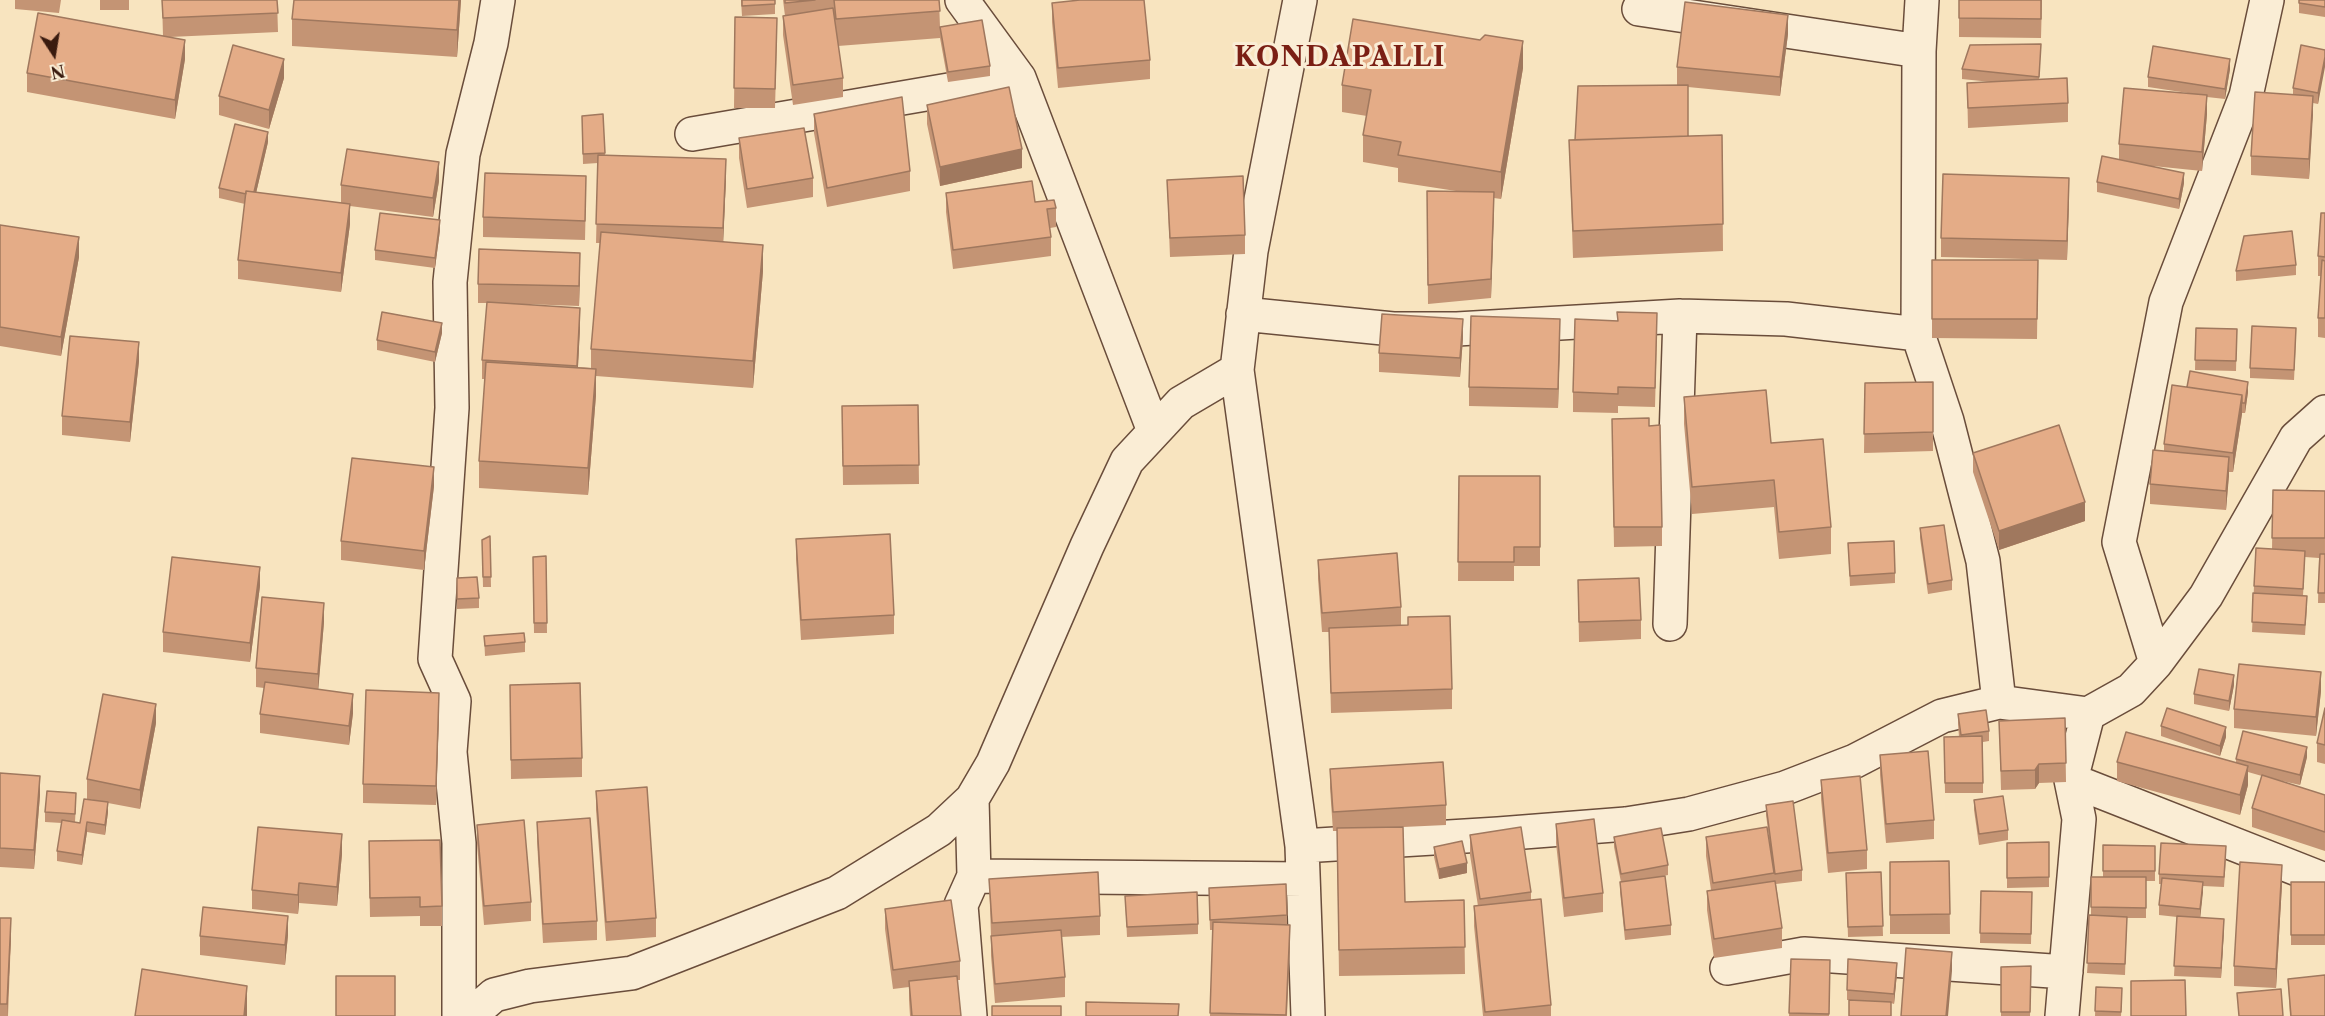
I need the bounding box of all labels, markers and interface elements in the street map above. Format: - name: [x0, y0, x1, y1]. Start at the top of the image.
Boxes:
- north arrow: [24, 24, 84, 84]
- district label: KONDAPALLI: [1234, 42, 1446, 74]
- text: N: [49, 60, 67, 83]

